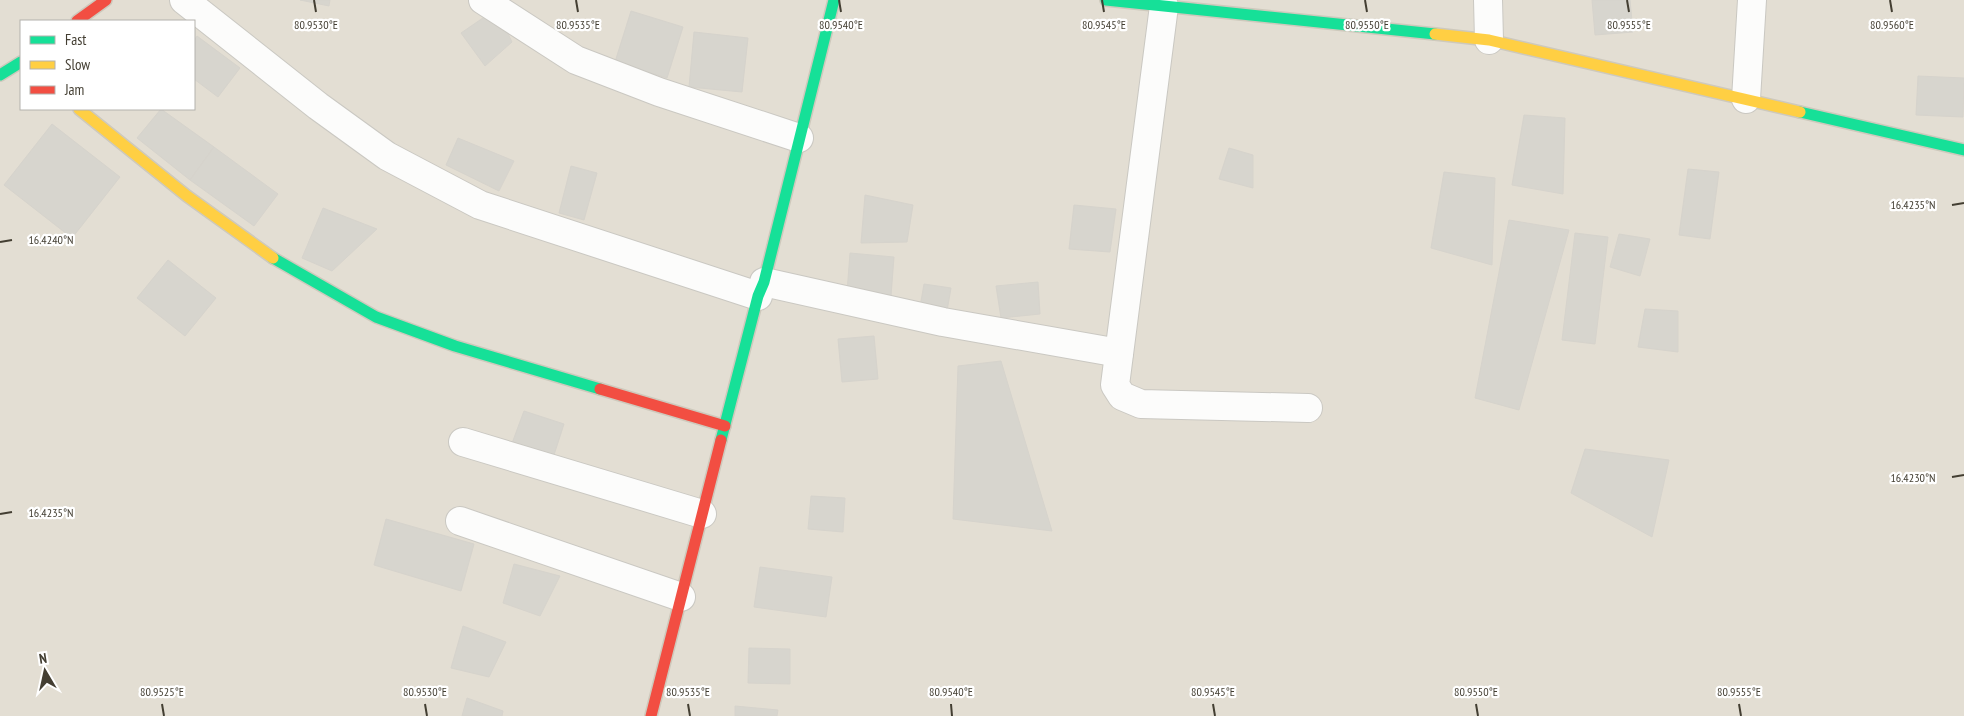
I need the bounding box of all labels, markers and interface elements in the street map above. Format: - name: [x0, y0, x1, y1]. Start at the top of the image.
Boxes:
- text: 80.9530°E: [294, 17, 338, 32]
- text: 80.9535°E: [556, 17, 600, 32]
- text: 80.9540°E: [819, 17, 863, 32]
- text: 80.9545°E: [1082, 17, 1126, 32]
- text: 80.9550°E: [1345, 17, 1389, 32]
- text: 80.9555°E: [1607, 17, 1651, 32]
- text: 80.9560°E: [1870, 17, 1914, 32]
- legend: [20, 20, 195, 110]
- text: Fast: [65, 30, 86, 49]
- text: Slow: [65, 55, 90, 74]
- text: Jam: [64, 80, 84, 99]
- text: 16.4235°N: [1890, 197, 1936, 212]
- text: 16.4240°N: [28, 232, 74, 247]
- text: 16.4230°N: [1890, 470, 1936, 485]
- text: 16.4235°N: [28, 505, 74, 520]
- north arrow: [20, 646, 70, 696]
- text: N: [38, 649, 48, 668]
- text: 80.9525°E: [140, 684, 184, 699]
- text: 80.9530°E: [403, 684, 447, 699]
- text: 80.9535°E: [666, 684, 710, 699]
- text: 80.9540°E: [929, 684, 973, 699]
- text: 80.9545°E: [1191, 684, 1235, 699]
- text: 80.9550°E: [1454, 684, 1498, 699]
- text: 80.9555°E: [1717, 684, 1761, 699]

